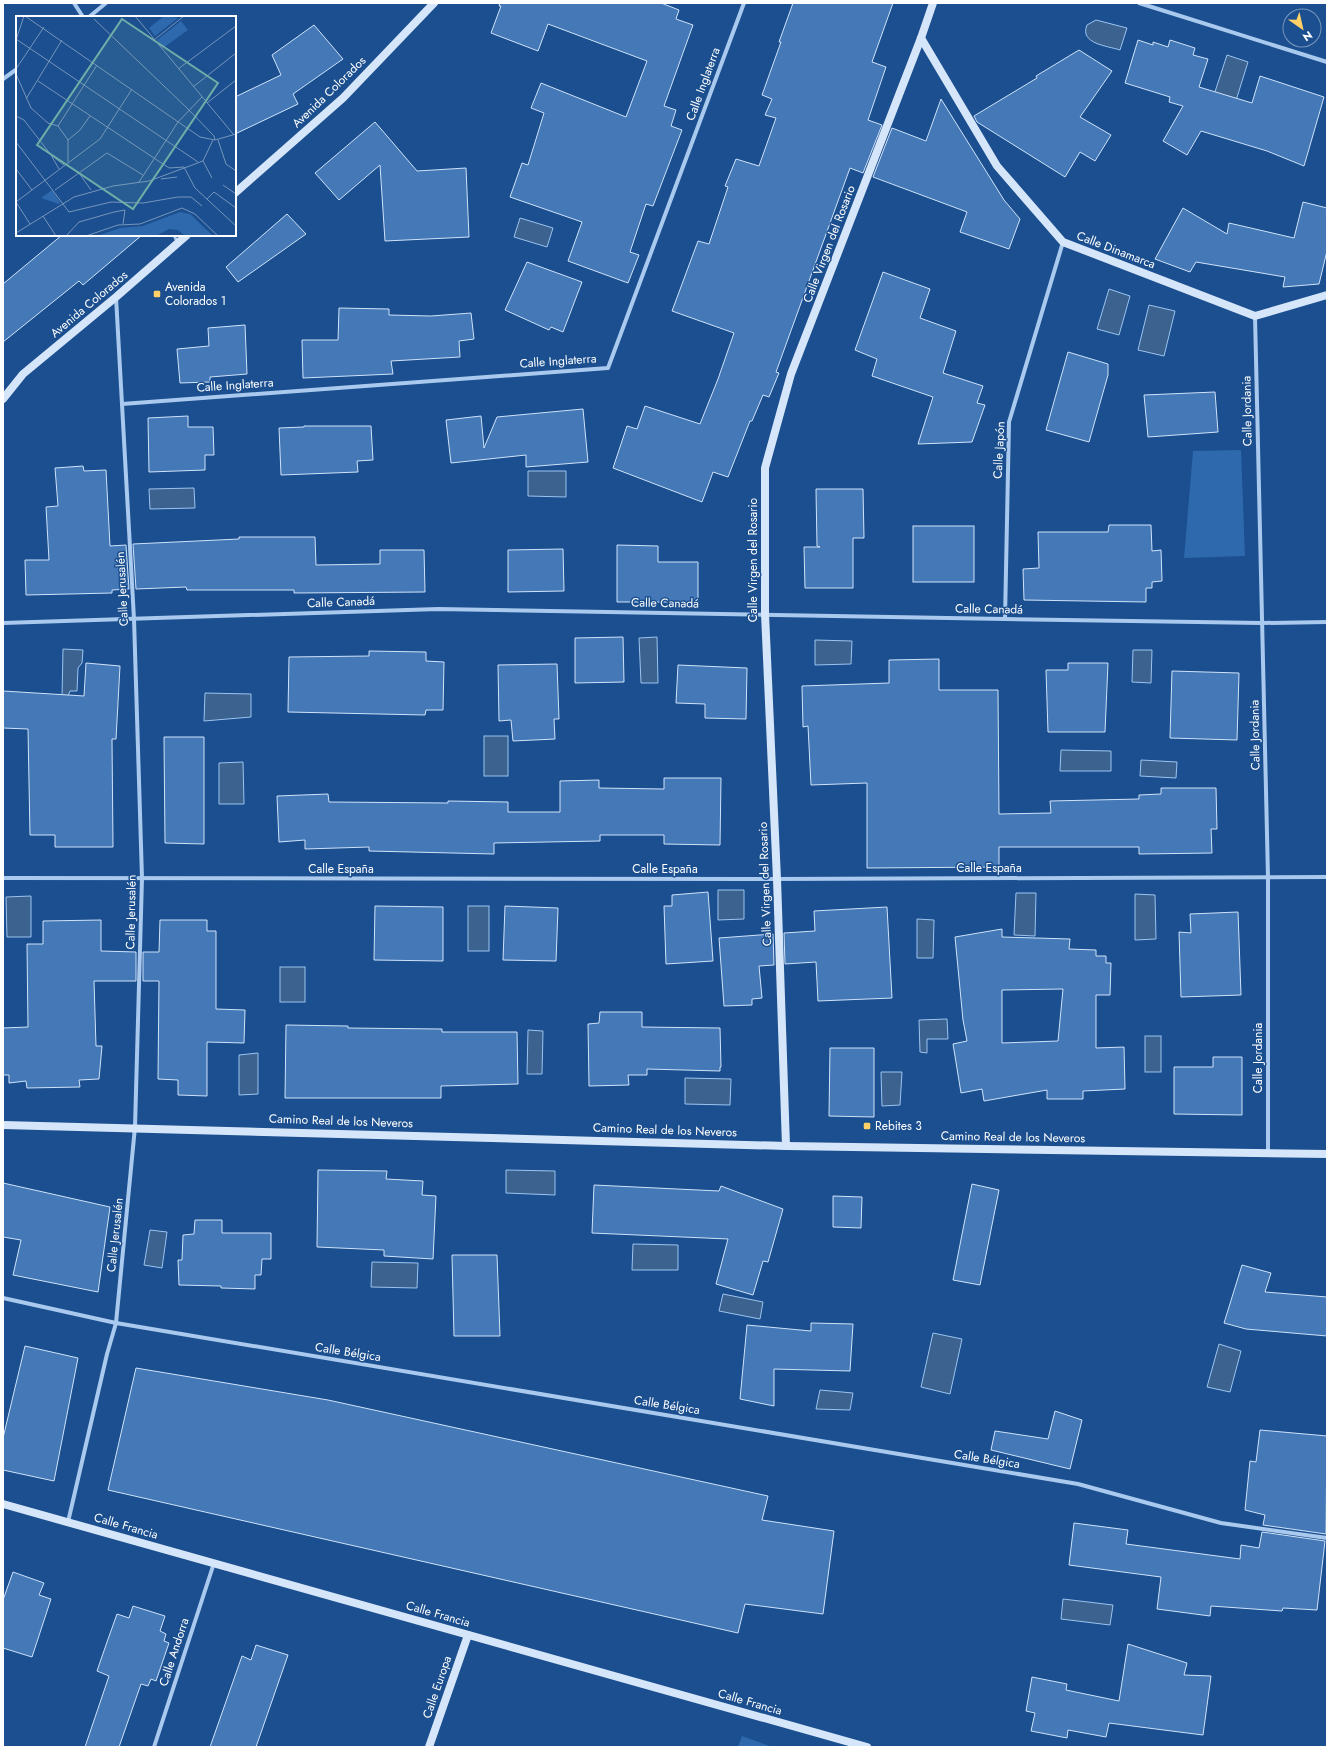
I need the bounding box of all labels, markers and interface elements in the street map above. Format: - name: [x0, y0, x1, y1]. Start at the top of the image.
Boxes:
- north arrow: [1282, 8, 1322, 48]
- inset map: [16, 16, 236, 236]
- text: N: [1299, 27, 1316, 45]
- street label: Calle Inglaterra: [681, 45, 725, 123]
- street label: Avenida Colorados: [288, 52, 370, 132]
- street label: Calle Virgen del Rosario: [798, 182, 860, 305]
- street label: Calle Dinamarca: [1074, 227, 1158, 273]
- street label: Avenida Colorados: [46, 266, 132, 342]
- place label: Avenida Colorados 1: [165, 278, 226, 310]
- marker: Avenida Colorados 1: [152, 289, 162, 299]
- street label: Calle Inglaterra: [519, 349, 597, 373]
- street label: Calle Inglaterra: [196, 373, 274, 397]
- street label: Calle Jordania: [1237, 375, 1257, 446]
- street label: Calle Japón: [989, 421, 1009, 479]
- street label: Calle Virgen del Rosario: [744, 497, 762, 622]
- street label: Calle Jerusalén: [111, 551, 133, 627]
- street label: Calle Canadá: [307, 592, 375, 612]
- street label: Calle Canadá: [631, 593, 699, 613]
- street label: Calle Canadá: [955, 599, 1023, 619]
- street label: Calle Jordania: [1245, 699, 1265, 770]
- street label: Calle Virgen del Rosario: [754, 821, 776, 946]
- street label: Calle España: [956, 859, 1022, 877]
- street label: Calle España: [308, 860, 374, 878]
- street label: Calle España: [632, 860, 698, 878]
- street label: Calle Jerusalén: [121, 875, 141, 949]
- street label: Calle Jordania: [1249, 1022, 1267, 1093]
- street label: Camino Real de los Neveros: [269, 1109, 414, 1133]
- place label: Rebites 3: [875, 1117, 922, 1135]
- street label: Camino Real de los Neveros: [593, 1118, 738, 1142]
- marker: Rebites 3: [862, 1121, 872, 1131]
- street label: Camino Real de los Neveros: [941, 1127, 1085, 1147]
- street label: Calle Jerusalén: [102, 1197, 128, 1273]
- street label: Calle Bélgica: [314, 1338, 382, 1366]
- street label: Calle Bélgica: [633, 1391, 701, 1419]
- street label: Calle Bélgica: [953, 1445, 1021, 1473]
- street label: Calle Francia: [92, 1508, 160, 1544]
- street label: Calle Francia: [404, 1596, 472, 1632]
- street label: Calle Andorra: [154, 1615, 194, 1689]
- street label: Calle Europa: [418, 1653, 456, 1721]
- street label: Calle Francia: [716, 1684, 784, 1720]

